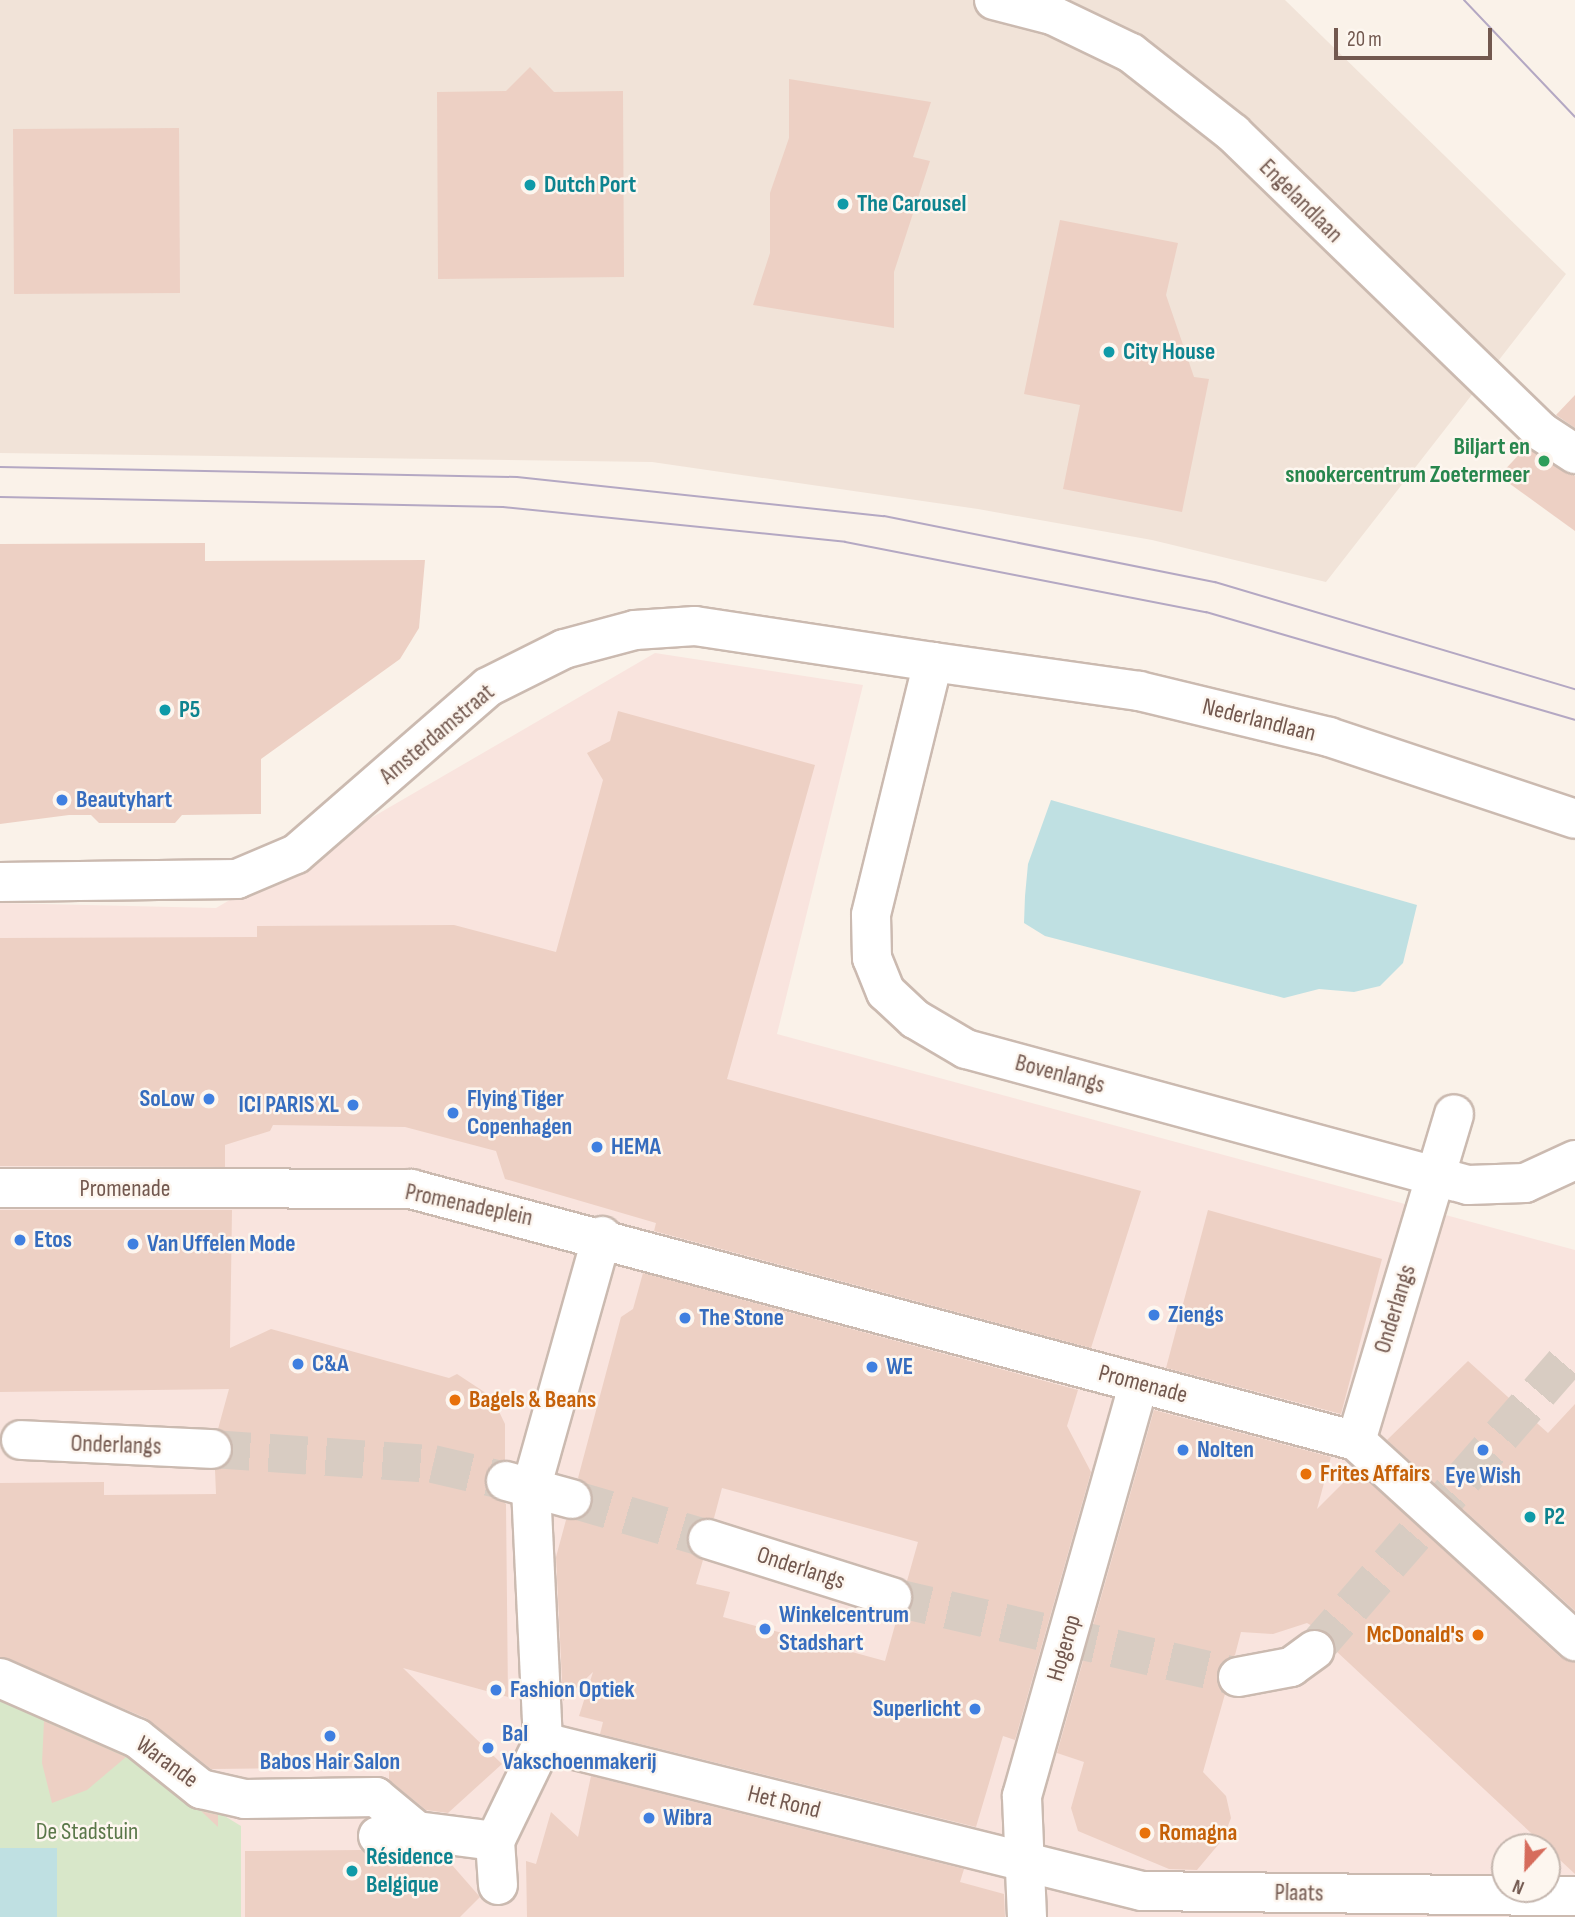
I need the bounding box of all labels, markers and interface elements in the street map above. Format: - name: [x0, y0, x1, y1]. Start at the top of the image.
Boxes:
- scale bar: [1337, 14, 1494, 58]
- text: 20 m: [1347, 27, 1382, 52]
- street label: Engelandlaan: [1253, 153, 1349, 249]
- place label: Dutch Port: [544, 171, 636, 199]
- marker: Dutch Port: [522, 177, 538, 193]
- place label: The Carousel: [857, 190, 966, 218]
- marker: The Carousel: [835, 196, 851, 212]
- place label: City House: [1123, 338, 1215, 366]
- marker: City House: [1101, 344, 1117, 360]
- place label: Biljart en snookercentrum Zoetermeer: [1285, 433, 1530, 489]
- marker: Biljart en snookercentrum Zoetermeer: [1536, 453, 1552, 469]
- street label: Amsterdamstraat: [374, 678, 500, 790]
- street label: Nederlandlaan: [1199, 692, 1319, 748]
- place label: P5: [179, 696, 200, 724]
- marker: P5: [157, 702, 173, 718]
- place label: Beautyhart: [76, 786, 172, 814]
- marker: Beautyhart: [54, 792, 70, 808]
- street label: Bovenlangs: [1012, 1048, 1108, 1100]
- place label: SoLow: [140, 1085, 195, 1113]
- place label: Flying Tiger Copenhagen: [467, 1085, 572, 1141]
- marker: SoLow: [201, 1091, 217, 1107]
- place label: ICI PARIS XL: [239, 1091, 339, 1119]
- marker: ICI PARIS XL: [345, 1097, 361, 1113]
- marker: Flying Tiger Copenhagen: [445, 1105, 461, 1121]
- place label: HEMA: [611, 1133, 661, 1161]
- marker: HEMA: [589, 1139, 605, 1155]
- street label: Promenade: [80, 1175, 170, 1203]
- street label: Promenadeplein: [403, 1177, 535, 1233]
- place label: Etos: [34, 1226, 72, 1254]
- place label: Van Uffelen Mode: [147, 1230, 295, 1258]
- marker: Etos: [12, 1232, 28, 1248]
- marker: Van Uffelen Mode: [125, 1236, 141, 1252]
- street label: Onderlangs: [1368, 1261, 1422, 1357]
- place label: Ziengs: [1168, 1301, 1224, 1329]
- place label: The Stone: [699, 1304, 784, 1332]
- marker: Ziengs: [1146, 1307, 1162, 1323]
- marker: The Stone: [677, 1310, 693, 1326]
- place label: C&A: [312, 1350, 349, 1378]
- place label: WE: [886, 1353, 913, 1381]
- marker: C&A: [290, 1356, 306, 1372]
- street label: Promenade: [1095, 1358, 1191, 1410]
- marker: WE: [864, 1359, 880, 1375]
- place label: Bagels & Beans: [469, 1386, 596, 1414]
- marker: Bagels & Beans: [447, 1392, 463, 1408]
- street label: Onderlangs: [70, 1429, 162, 1461]
- place label: Nolten: [1197, 1436, 1254, 1464]
- marker: Nolten: [1175, 1442, 1191, 1458]
- marker: Eye Wish: [1475, 1442, 1491, 1458]
- place label: Frites Affairs: [1320, 1460, 1430, 1488]
- place label: Eye Wish: [1445, 1462, 1521, 1490]
- marker: Frites Affairs: [1298, 1466, 1314, 1482]
- place label: P2: [1544, 1503, 1565, 1531]
- marker: P2: [1522, 1509, 1538, 1525]
- street label: Onderlangs: [753, 1540, 849, 1596]
- place label: Winkelcentrum Stadshart: [779, 1601, 909, 1657]
- street label: Hogerop: [1041, 1612, 1087, 1684]
- marker: Winkelcentrum Stadshart: [757, 1621, 773, 1637]
- place label: McDonald's: [1366, 1621, 1464, 1649]
- marker: McDonald's: [1470, 1627, 1486, 1643]
- place label: Fashion Optiek: [510, 1676, 635, 1704]
- marker: Fashion Optiek: [488, 1682, 504, 1698]
- place label: Superlicht: [873, 1695, 961, 1723]
- marker: Superlicht: [967, 1701, 983, 1717]
- place label: Bal Vakschoenmakerij: [502, 1720, 657, 1776]
- marker: Babos Hair Salon: [322, 1728, 338, 1744]
- street label: Warande: [130, 1730, 204, 1794]
- marker: Bal Vakschoenmakerij: [480, 1740, 496, 1756]
- place label: Babos Hair Salon: [260, 1748, 400, 1776]
- street label: Het Rond: [745, 1779, 823, 1825]
- place label: Wibra: [663, 1804, 712, 1832]
- marker: Wibra: [641, 1810, 657, 1826]
- park label: De Stadstuin: [36, 1818, 138, 1846]
- place label: Romagna: [1159, 1819, 1237, 1847]
- marker: Romagna: [1137, 1825, 1153, 1841]
- north arrow: [1491, 1833, 1561, 1903]
- place label: Résidence Belgique: [366, 1843, 454, 1899]
- marker: Résidence Belgique: [344, 1863, 360, 1879]
- text: N: [1510, 1874, 1528, 1899]
- street label: Plaats: [1274, 1878, 1324, 1908]

